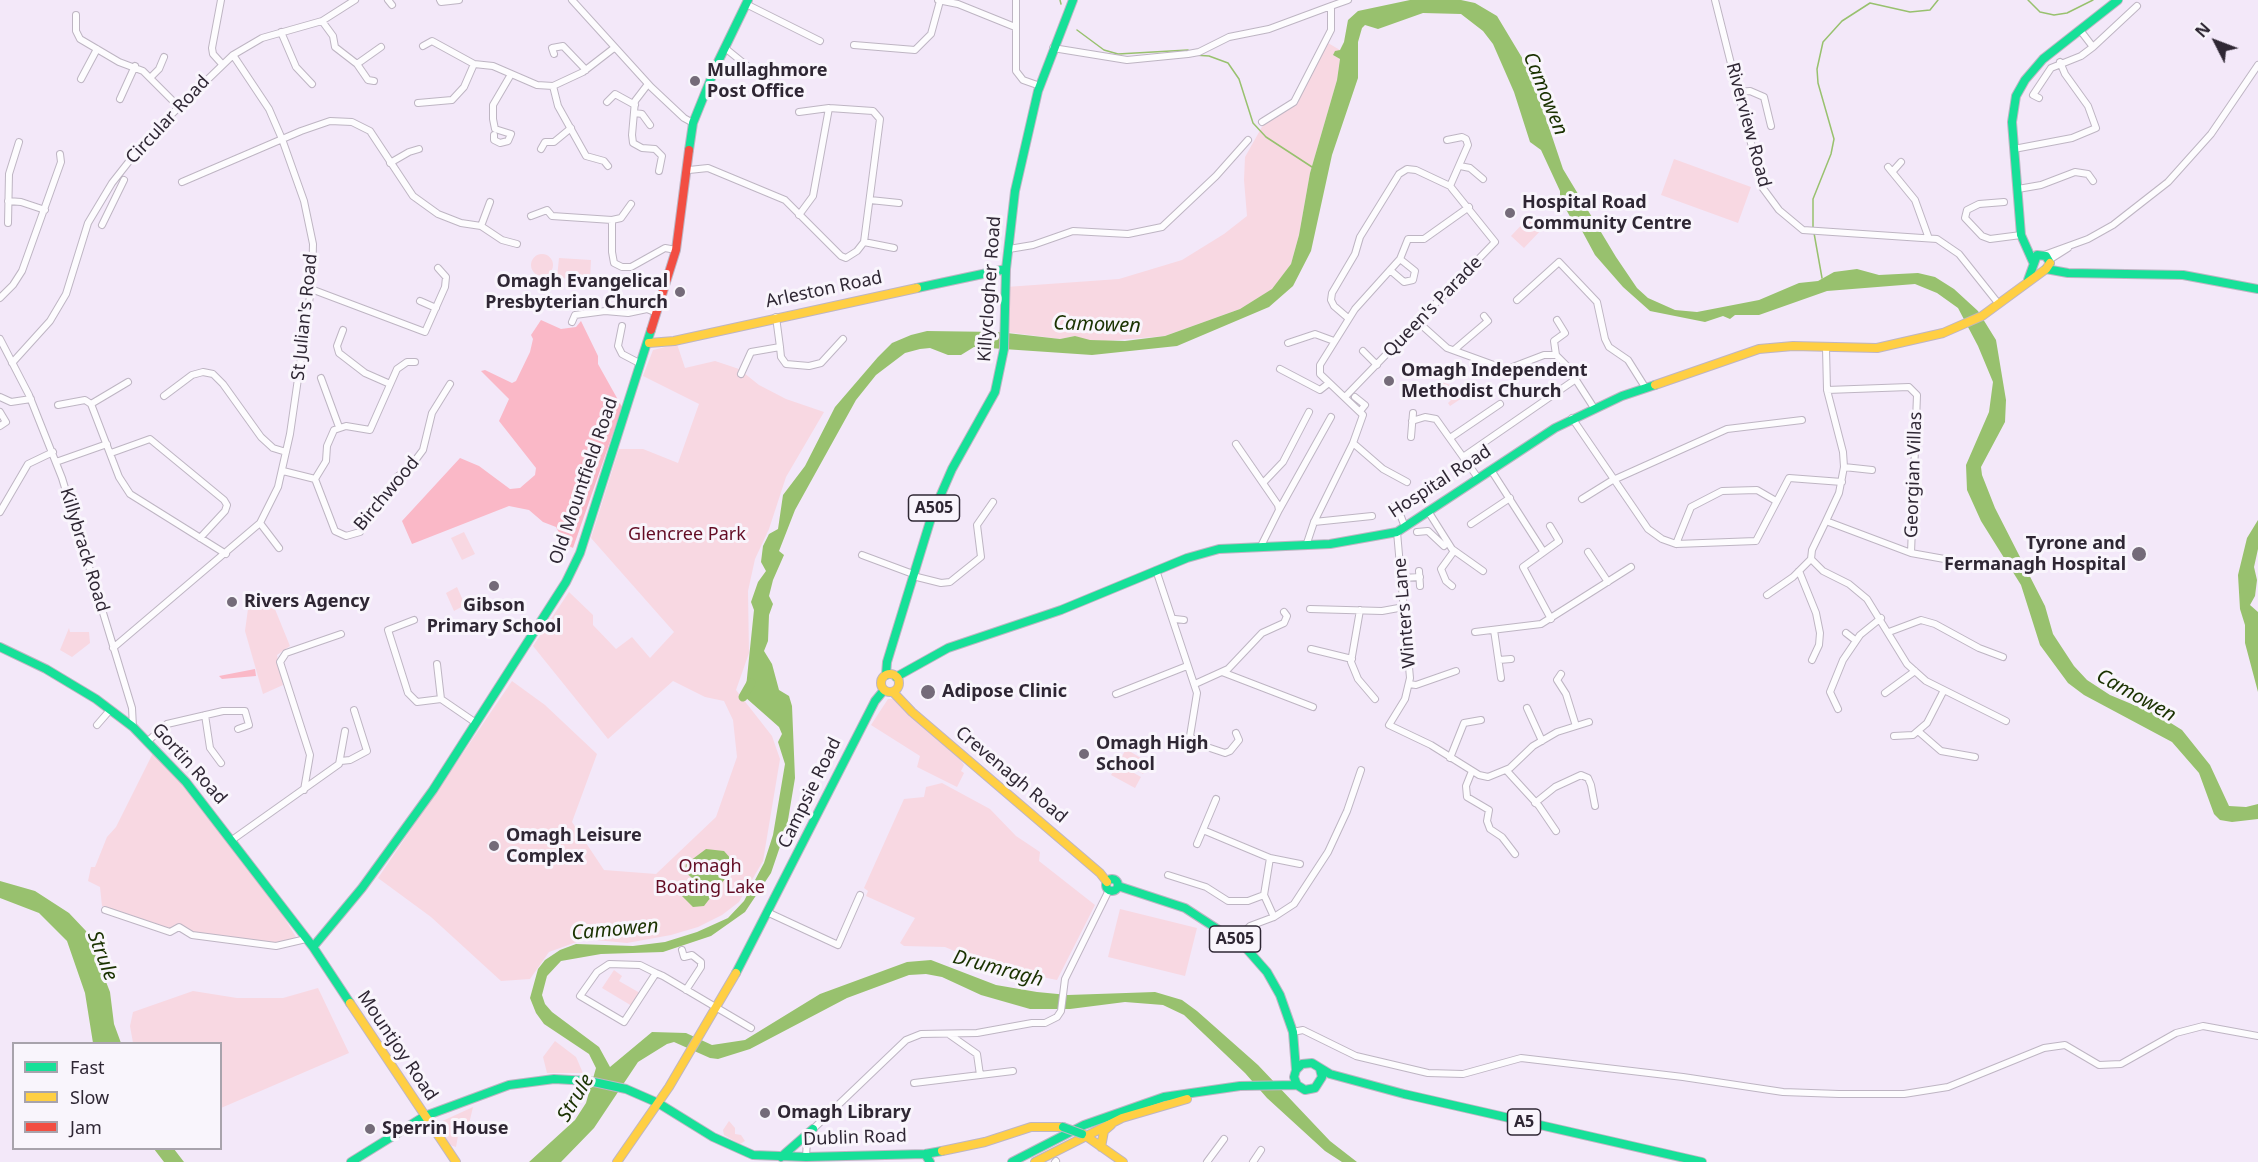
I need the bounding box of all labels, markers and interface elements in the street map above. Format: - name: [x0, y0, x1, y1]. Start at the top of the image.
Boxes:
- north arrow: [2186, 12, 2246, 72]
- text: N: [2190, 18, 2215, 42]
- water label: Camowen: [1517, 49, 1573, 139]
- place label: Mullaghmore Post Office: [707, 60, 827, 103]
- street label: Riverview Road: [1721, 60, 1775, 190]
- street label: Circular Road: [122, 71, 214, 169]
- marker: Mullaghmore Post Office: [688, 74, 702, 88]
- place label: Hospital Road Community Centre: [1522, 192, 1692, 234]
- marker: Hospital Road Community Centre: [1503, 206, 1517, 220]
- street label: Killyclogher Road: [974, 215, 1006, 363]
- street label: St Julian's Road: [288, 252, 322, 382]
- street label: Queen's Parade: [1379, 252, 1487, 362]
- street label: Arleston Road: [764, 267, 884, 313]
- place label: Omagh Evangelical Presbyterian Church: [485, 271, 668, 314]
- marker: Omagh Evangelical Presbyterian Church: [673, 285, 687, 299]
- water label: Camowen: [1053, 311, 1141, 339]
- place label: Omagh Independent Methodist Church: [1401, 360, 1588, 403]
- marker: Omagh Independent Methodist Church: [1382, 374, 1396, 388]
- street label: Old Mountfield Road: [545, 395, 623, 567]
- street label: Georgian Villas: [1901, 411, 1927, 539]
- street label: Hospital Road: [1385, 441, 1495, 523]
- street label: Birchwood: [350, 453, 424, 535]
- street label: Killybrack Road: [55, 485, 113, 615]
- road number: A505: [908, 495, 960, 521]
- park label: Glencree Park: [628, 524, 746, 546]
- place label: Tyrone and Fermanagh Hospital: [1944, 533, 2126, 576]
- marker: Tyrone and Fermanagh Hospital: [2130, 545, 2148, 563]
- street label: Winters Lane: [1389, 557, 1421, 669]
- marker: Gibson Primary School: [487, 579, 501, 593]
- place label: Rivers Agency: [244, 591, 370, 613]
- marker: Rivers Agency: [225, 595, 239, 609]
- place label: Gibson Primary School: [427, 595, 561, 638]
- water label: Camowen: [2092, 664, 2180, 728]
- place label: Adipose Clinic: [942, 681, 1067, 703]
- marker: Adipose Clinic: [919, 683, 937, 701]
- street label: Gortin Road: [147, 719, 231, 809]
- street label: Crevenagh Road: [951, 722, 1071, 828]
- place label: Omagh High School: [1096, 733, 1209, 776]
- street label: Campsie Road: [774, 734, 846, 852]
- marker: Omagh High School: [1077, 747, 1091, 761]
- place label: Omagh Leisure Complex: [506, 825, 642, 868]
- marker: Omagh Leisure Complex: [487, 839, 501, 853]
- park label: Omagh Boating Lake: [655, 856, 765, 898]
- water label: Camowen: [570, 914, 660, 946]
- road number: A505: [1210, 926, 1260, 952]
- water label: Strule: [82, 928, 122, 984]
- water label: Drumragh: [950, 945, 1046, 993]
- street label: Mountjoy Road: [352, 987, 442, 1105]
- legend: [12, 1042, 222, 1150]
- text: Fast: [70, 1055, 105, 1079]
- water label: Strule: [552, 1070, 600, 1126]
- text: Slow: [70, 1085, 109, 1109]
- place label: Omagh Library: [777, 1102, 911, 1124]
- marker: Omagh Library: [758, 1106, 772, 1120]
- road number: A5: [1508, 1109, 1540, 1135]
- text: Jam: [70, 1115, 102, 1139]
- place label: Sperrin House: [382, 1118, 508, 1140]
- marker: Sperrin House: [363, 1122, 377, 1136]
- street label: Dublin Road: [803, 1125, 907, 1151]

